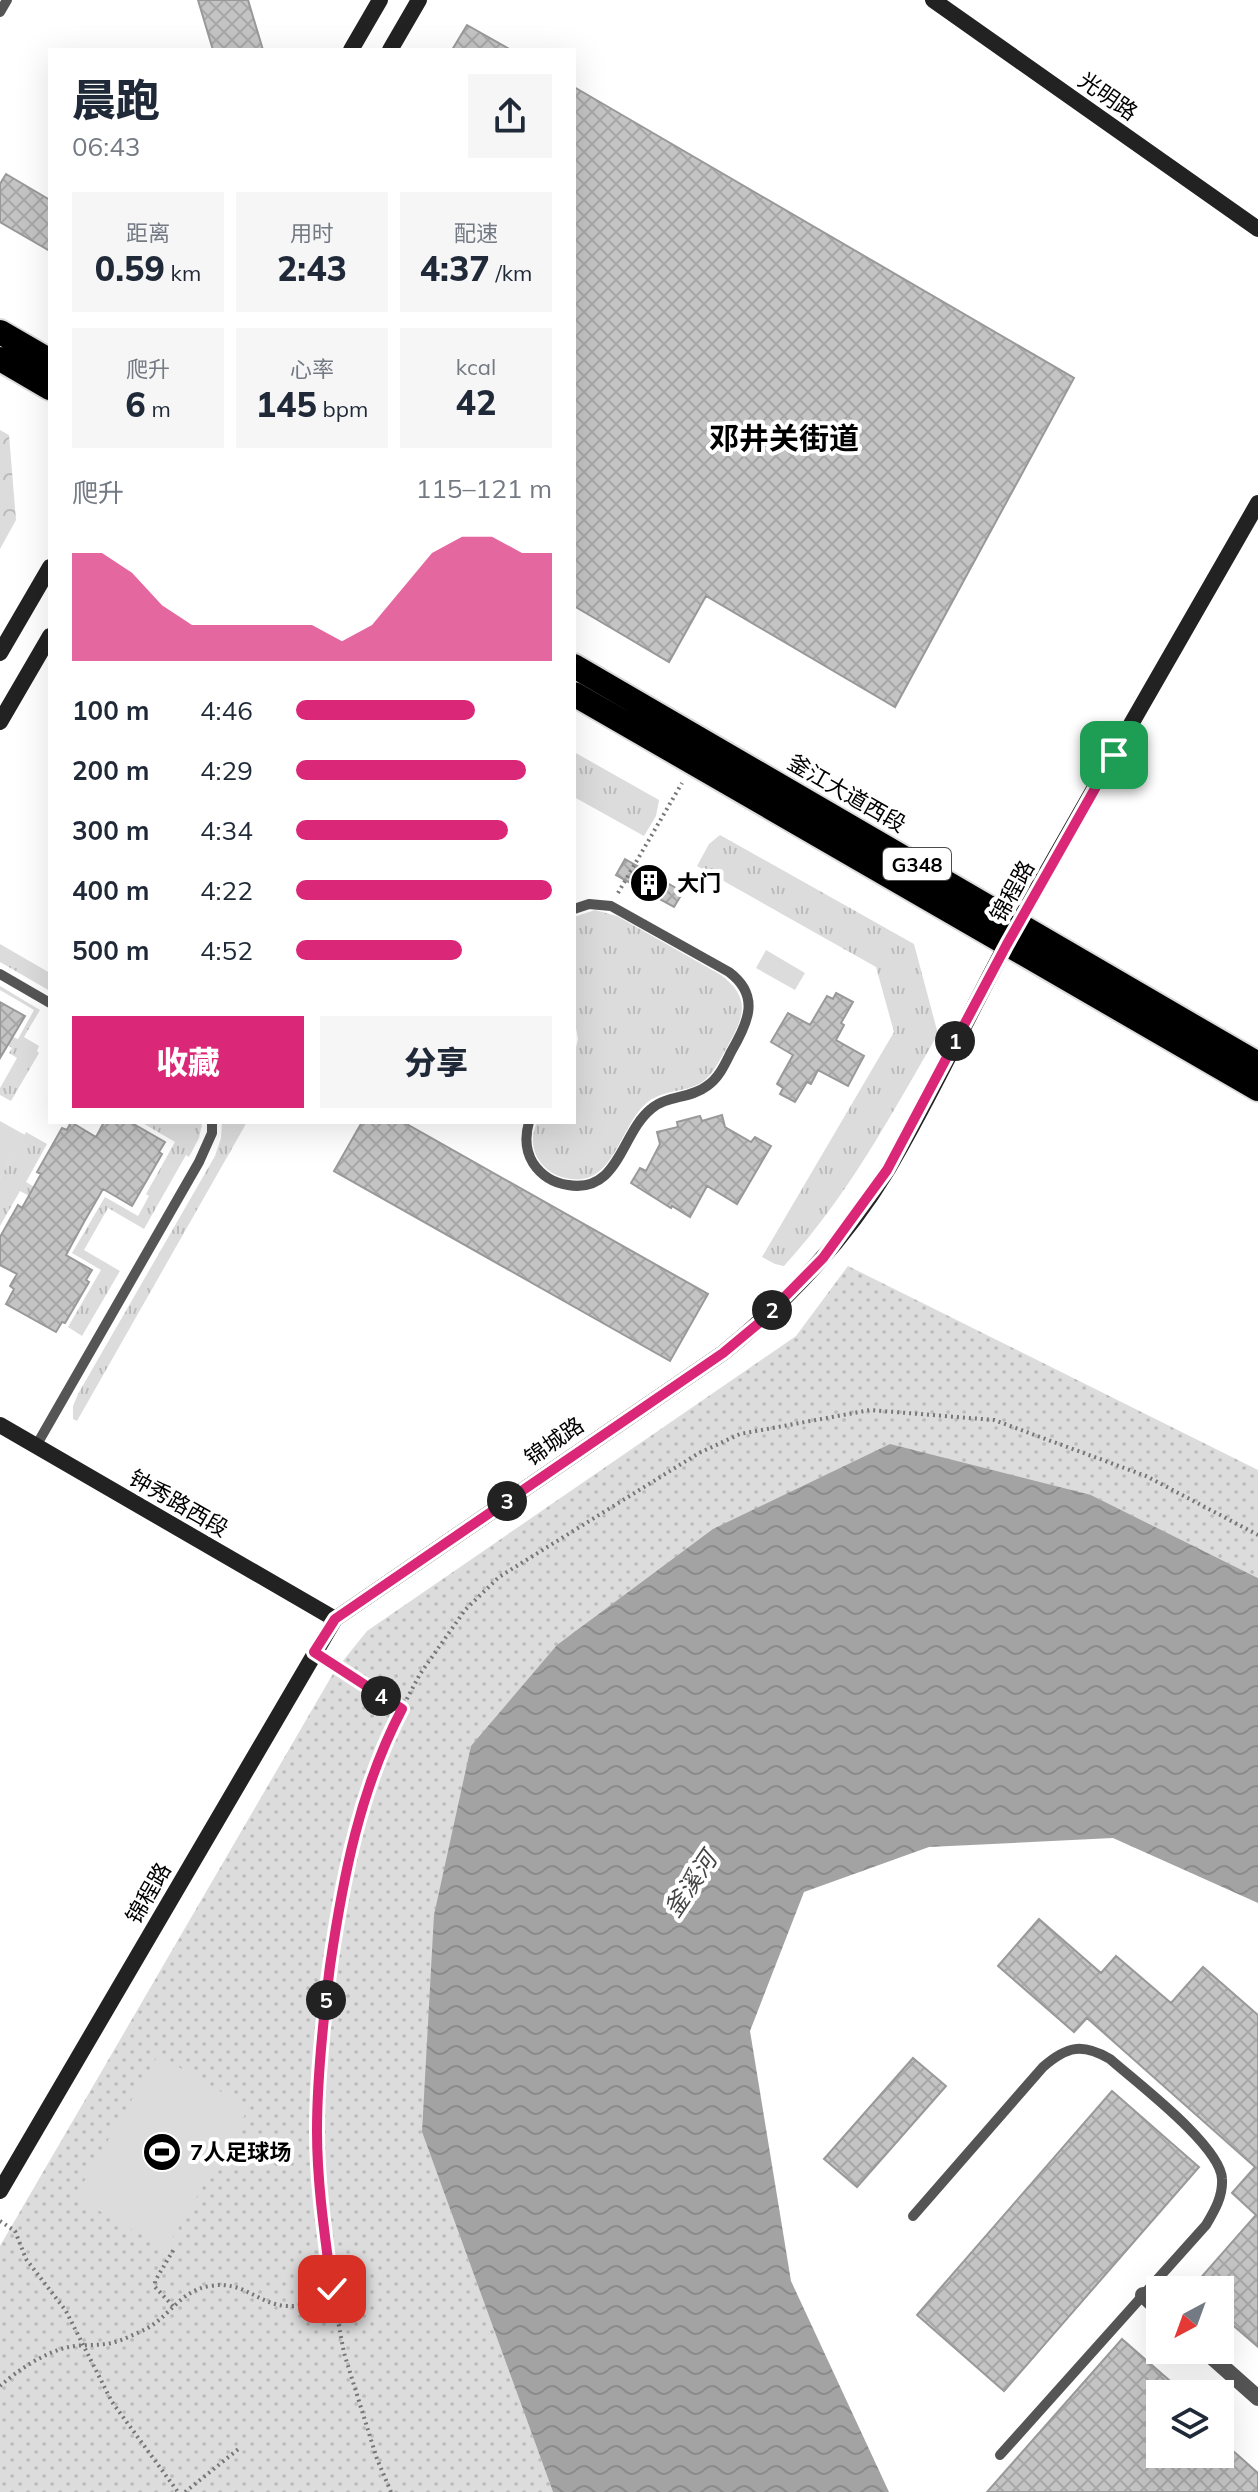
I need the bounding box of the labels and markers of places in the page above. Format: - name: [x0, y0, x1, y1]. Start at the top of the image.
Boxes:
- pin: [1080, 721, 1148, 789]
- building icon: 大门: [628, 862, 670, 904]
- place label: 大门: [677, 869, 721, 897]
- pin: 1: [935, 1021, 975, 1061]
- pin: 2: [752, 1290, 792, 1330]
- pin: 3: [487, 1481, 527, 1521]
- pin: 4: [361, 1676, 401, 1716]
- pin: 5: [306, 1980, 346, 2020]
- sports icon: 7人足球场: [141, 2131, 183, 2173]
- place label: 7人足球场: [190, 2138, 291, 2166]
- pin: [298, 2255, 366, 2323]

